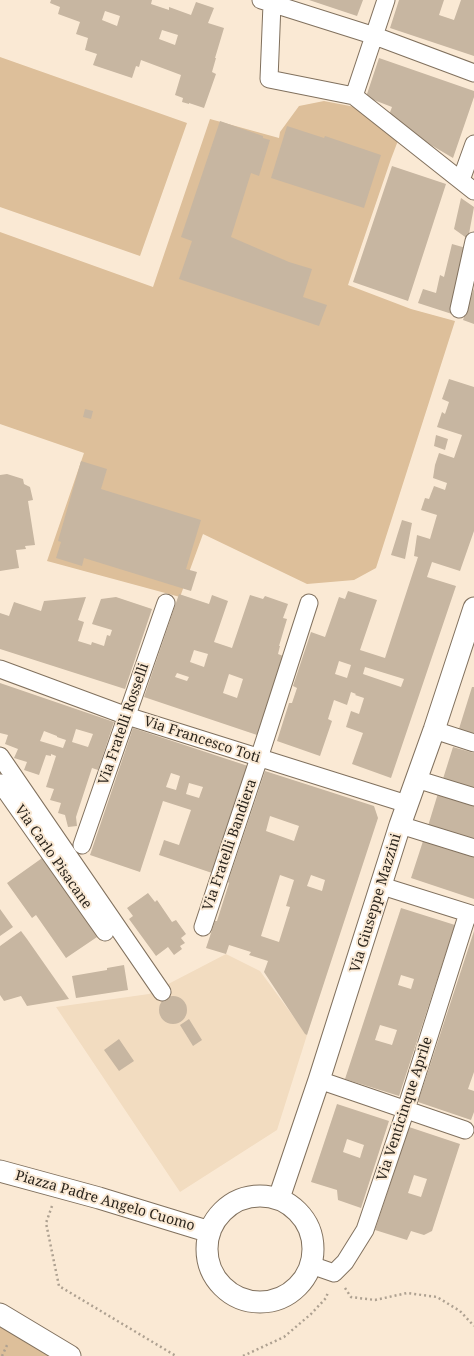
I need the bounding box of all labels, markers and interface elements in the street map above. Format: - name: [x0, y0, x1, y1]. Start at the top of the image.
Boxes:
- street label: Via Fratelli Rosselli: [95, 661, 153, 787]
- street label: Via Francesco Toti: [142, 713, 262, 767]
- street label: Via Fratelli Bandiera: [200, 777, 260, 913]
- street label: Via Carlo Pisacane: [11, 802, 95, 912]
- street label: Via Giuseppe Mazzini: [347, 832, 405, 974]
- street label: Via Venticinque Aprile: [374, 1035, 436, 1183]
- street label: Piazza Padre Angelo Cuomo: [13, 1167, 197, 1235]

